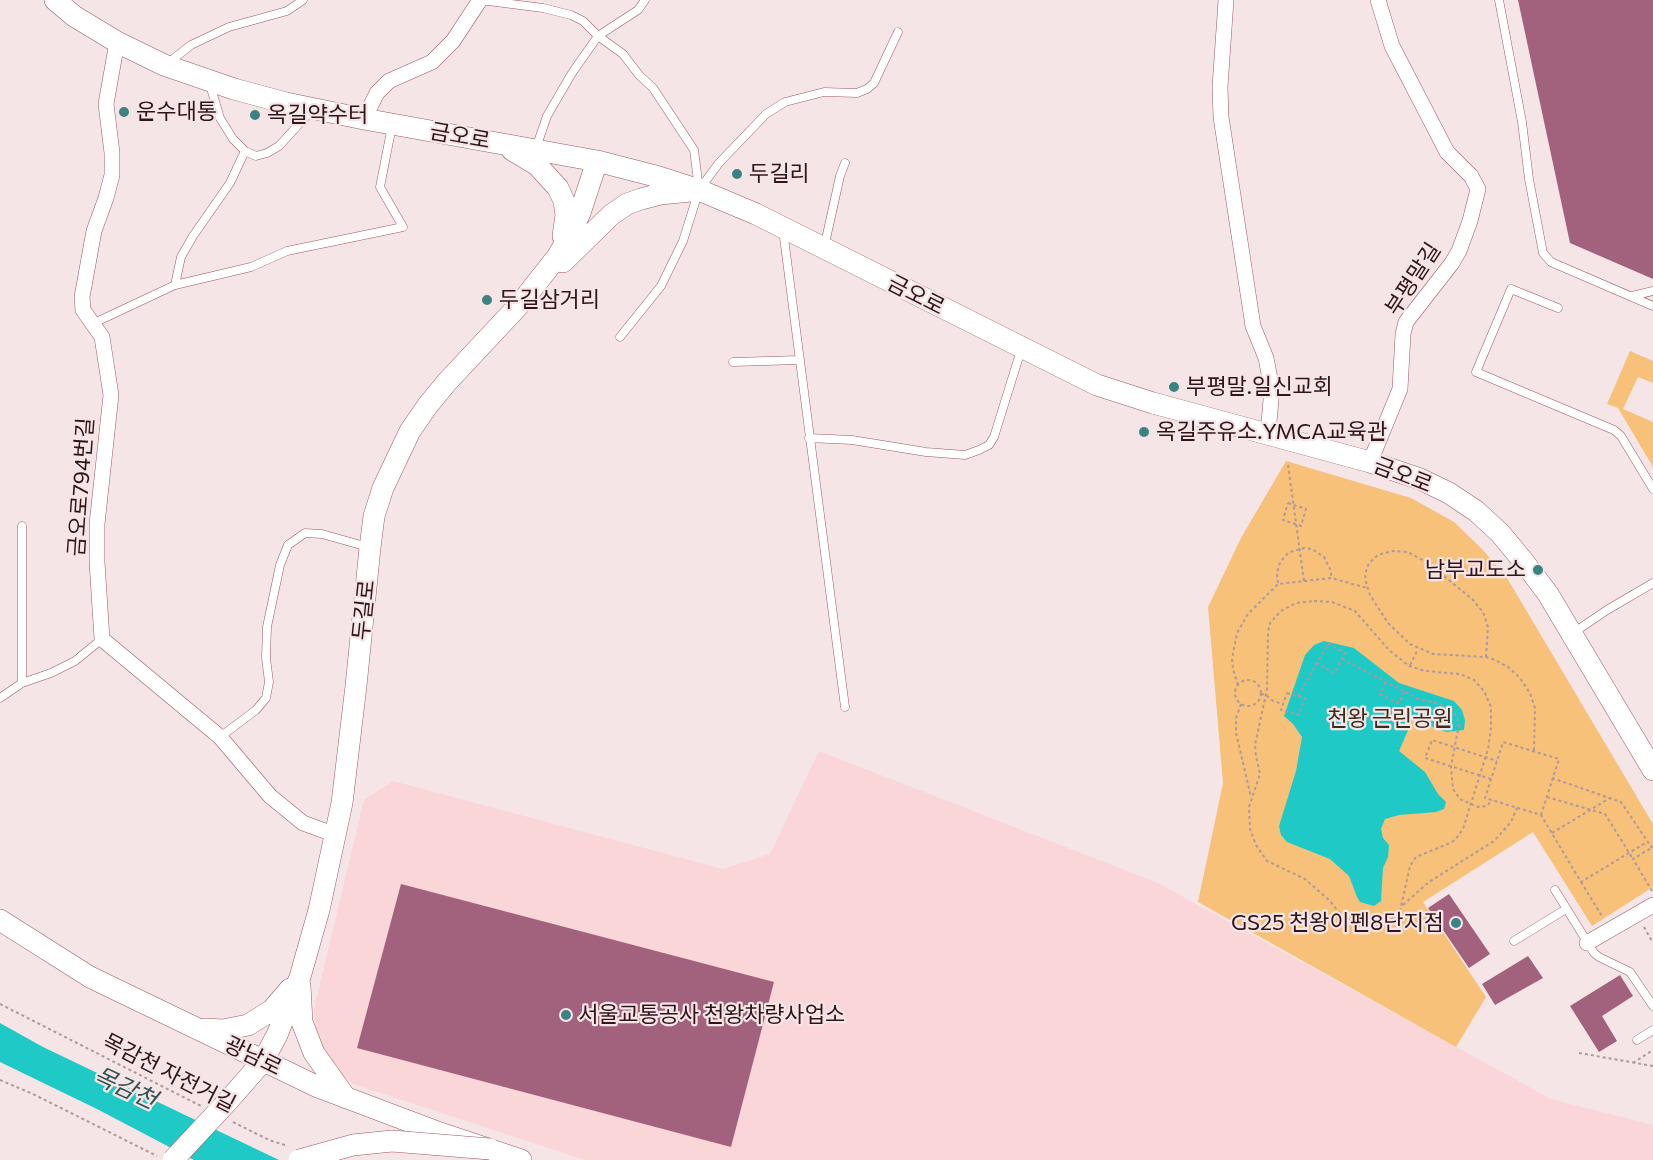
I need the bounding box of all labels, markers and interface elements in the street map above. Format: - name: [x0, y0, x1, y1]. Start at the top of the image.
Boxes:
- place label: 운수대통: [136, 99, 217, 125]
- place label: 옥길약수터: [267, 102, 368, 128]
- marker: 운수대통: [117, 105, 131, 119]
- marker: 옥길약수터: [248, 108, 262, 122]
- street label: 금오로: [428, 118, 492, 154]
- place label: 두길리: [749, 161, 810, 187]
- marker: 두길리: [730, 167, 744, 181]
- street label: 부평말길: [1380, 238, 1446, 320]
- street label: 금오로: [883, 269, 949, 321]
- place label: 두길삼거리: [499, 287, 600, 313]
- marker: 두길삼거리: [480, 293, 494, 307]
- place label: 부평말.일신교회: [1186, 374, 1333, 400]
- marker: 부평말.일신교회: [1167, 380, 1181, 394]
- street label: 금오로794번길: [63, 417, 99, 557]
- place label: 옥길주유소.YMCA교육관: [1156, 419, 1387, 445]
- marker: 옥길주유소.YMCA교육관: [1137, 425, 1151, 439]
- street label: 금오로: [1370, 452, 1436, 498]
- place label: 남부교도소: [1425, 557, 1526, 583]
- marker: 남부교도소: [1531, 563, 1545, 577]
- street label: 두길로: [348, 578, 380, 642]
- park label: 천왕 근린공원: [1327, 706, 1453, 732]
- place label: GS25 천왕이펜8단지점: [1231, 910, 1444, 936]
- marker: GS25 천왕이펜8단지점: [1449, 916, 1463, 930]
- place label: 서울교통공사 천왕차량사업소: [578, 1002, 845, 1028]
- marker: 서울교통공사 천왕차량사업소: [559, 1008, 573, 1022]
- street label: 목감천 자전거길: [98, 1028, 240, 1118]
- street label: 광남로: [220, 1031, 286, 1081]
- water label: 목감천: [89, 1061, 161, 1115]

